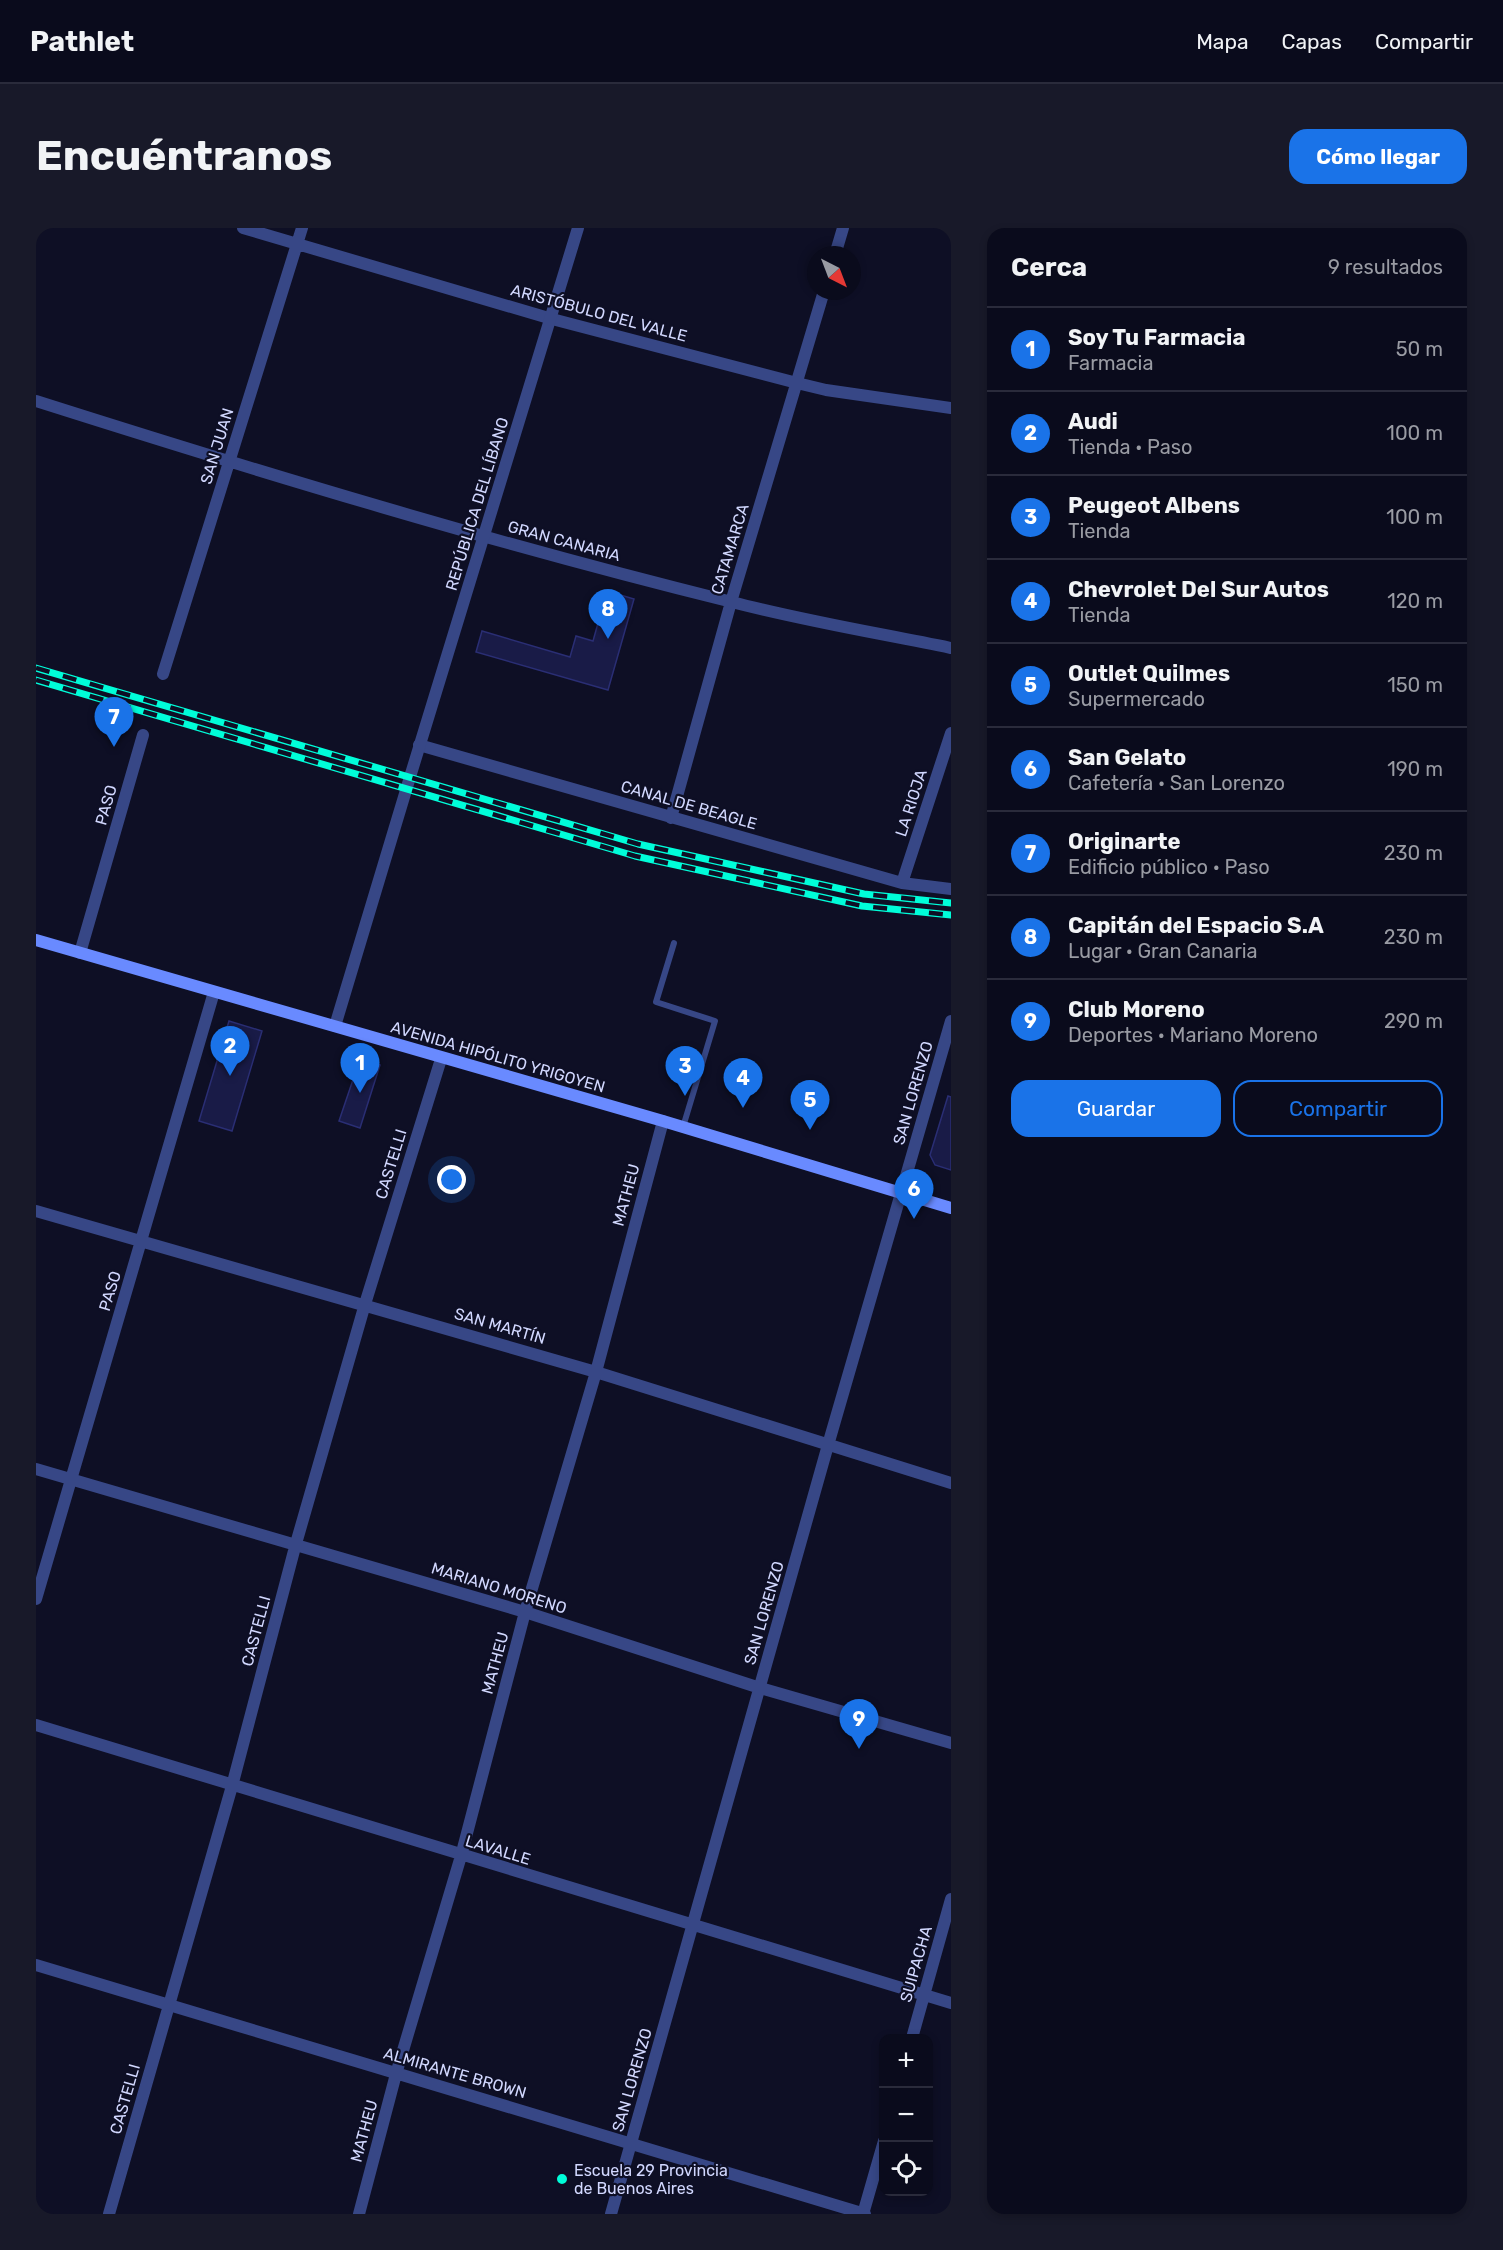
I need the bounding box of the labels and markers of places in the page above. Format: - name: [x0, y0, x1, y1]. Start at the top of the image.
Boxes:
- pin: 8: [588, 590, 628, 639]
- pin: 7: [94, 698, 134, 747]
- pin: 2: [210, 1026, 250, 1076]
- pin: 1: [340, 1044, 380, 1093]
- pin: 3: [666, 1046, 704, 1096]
- pin: 4: [724, 1058, 762, 1108]
- pin: 5: [790, 1080, 830, 1130]
- pin: 6: [894, 1170, 934, 1219]
- pin: 9: [840, 1700, 878, 1749]
- place label: Escuela 29 Provincia de Buenos Aires: [574, 2161, 728, 2198]
- marker: Escuela 29 Provincia de Buenos Aires: [555, 2172, 569, 2186]

